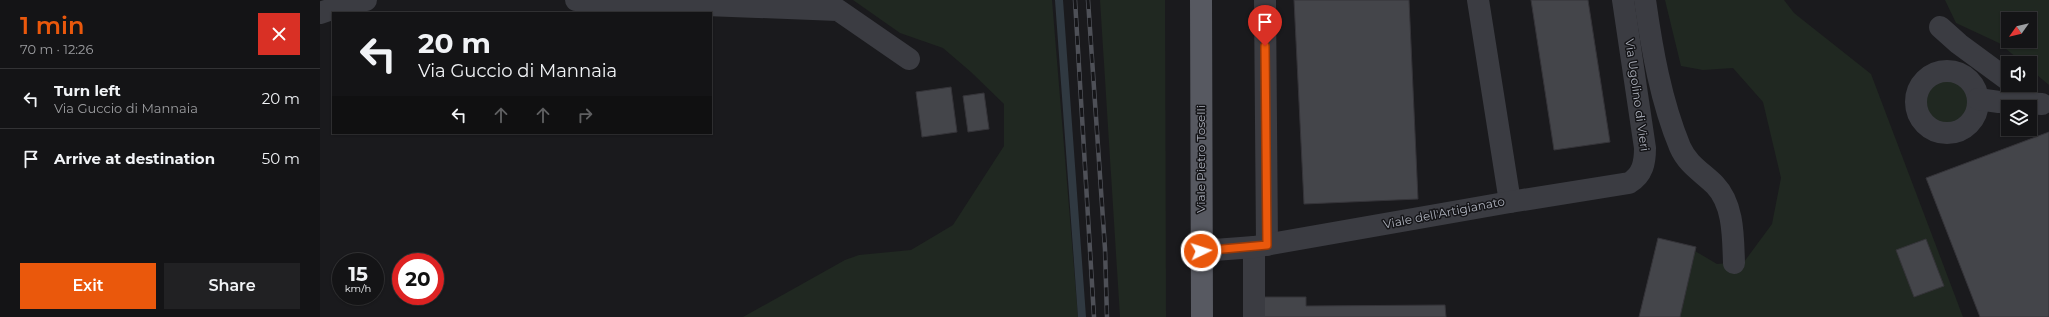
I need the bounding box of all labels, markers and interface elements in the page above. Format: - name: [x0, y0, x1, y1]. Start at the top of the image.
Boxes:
- pin: [1248, 5, 1282, 46]
- text: 1 min: [20, 11, 84, 40]
- icon: arrive: [1254, 11, 1276, 33]
- north arrow: [2001, 12, 2037, 48]
- map controls: [2001, 12, 2037, 136]
- button: close: [258, 13, 300, 55]
- text: 20 m: [418, 26, 491, 60]
- icon: left: [352, 28, 404, 80]
- street label: Via Ugolino di Vieri: [1622, 38, 1653, 152]
- text: 70 m · 12:26: [20, 41, 93, 57]
- button: sound: [2001, 56, 2037, 92]
- text: Via Guccio di Mannaia: [418, 60, 617, 82]
- text: Turn left: [54, 81, 121, 100]
- icon: left: [20, 88, 42, 110]
- text: 20 m: [262, 89, 300, 108]
- text: Via Guccio di Mannaia: [54, 100, 198, 116]
- button: layers: [2001, 100, 2037, 136]
- icon: left: [448, 104, 470, 126]
- icon: ahead: [490, 104, 512, 126]
- icon: ahead: [532, 104, 554, 126]
- icon: right: [574, 104, 596, 126]
- street label: Viale Pietro Toselli: [1193, 105, 1208, 213]
- icon: arrive: [20, 148, 42, 170]
- text: Arrive at destination: [54, 149, 215, 168]
- text: 50 m: [262, 149, 300, 168]
- street label: Viale dell'Artigianato: [1382, 193, 1506, 232]
- position arrow: [1180, 230, 1222, 272]
- speed limit sign: 20: [392, 253, 444, 305]
- text: 15: [348, 262, 368, 286]
- button: Exit: [20, 263, 156, 309]
- button: Share: [164, 263, 300, 309]
- text: km/h: [345, 282, 371, 295]

